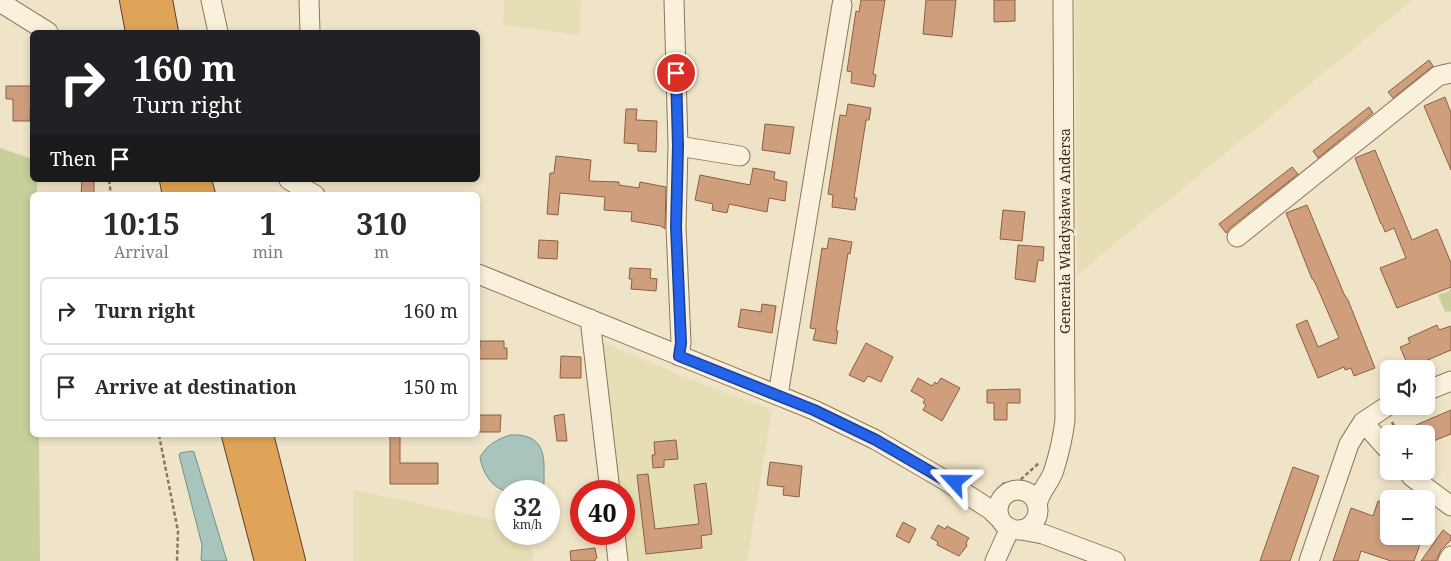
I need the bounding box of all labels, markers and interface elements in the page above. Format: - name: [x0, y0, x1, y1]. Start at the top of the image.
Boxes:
- text: 160 m: [133, 44, 236, 91]
- icon: right: [50, 50, 115, 115]
- pin: [655, 52, 697, 94]
- icon: arrive: [662, 59, 690, 87]
- text: Turn right: [133, 89, 242, 119]
- street label: Generała Władysława Andersa: [1055, 128, 1074, 334]
- icon: arrive: [106, 145, 134, 173]
- text: Then: [50, 146, 96, 172]
- text: 10:15: [103, 203, 180, 244]
- text: 1: [260, 203, 276, 244]
- text: 310: [356, 203, 407, 244]
- text: Arrival: [114, 241, 169, 263]
- text: min: [253, 241, 283, 263]
- text: m: [374, 241, 389, 263]
- icon: right: [52, 297, 80, 325]
- text: Turn right: [95, 298, 195, 324]
- text: 160 m: [403, 298, 458, 324]
- map controls: [1380, 360, 1435, 545]
- button: sound: [1380, 360, 1435, 415]
- icon: arrive: [52, 373, 80, 401]
- text: Arrive at destination: [95, 374, 297, 400]
- text: 150 m: [403, 374, 458, 400]
- button: +: [1380, 425, 1435, 480]
- position arrow: [928, 455, 980, 507]
- speed limit sign: 40: [570, 480, 635, 545]
- text: 32: [513, 489, 542, 523]
- button: −: [1380, 490, 1435, 545]
- text: km/h: [513, 516, 542, 533]

